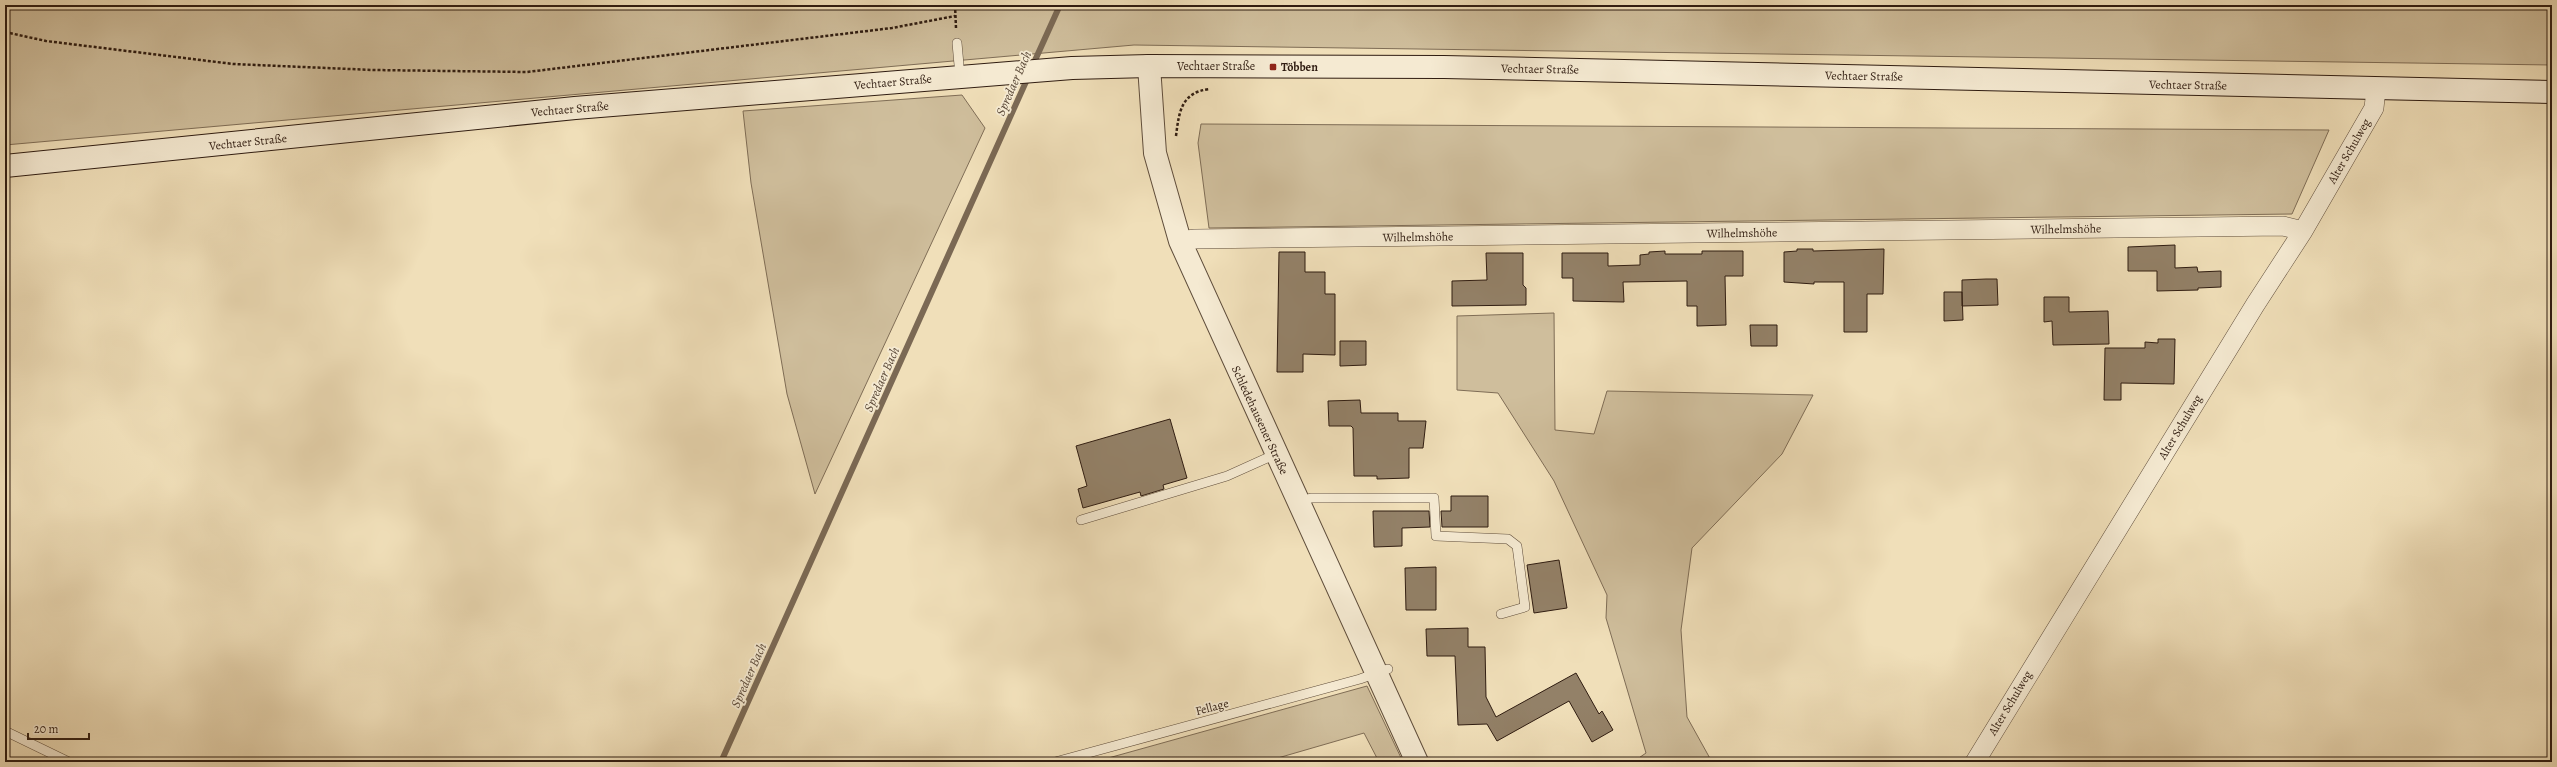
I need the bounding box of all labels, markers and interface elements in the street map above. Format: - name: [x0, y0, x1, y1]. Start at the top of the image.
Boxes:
- water label: Spredaer Bach: [992, 48, 1035, 118]
- street label: Vechtaer Straße: [1176, 58, 1255, 74]
- place label: Többen: [1281, 59, 1318, 75]
- street label: Vechtaer Straße: [1500, 60, 1579, 78]
- marker: Többen: [1268, 62, 1278, 72]
- street label: Vechtaer Straße: [1824, 67, 1903, 85]
- street label: Vechtaer Straße: [852, 71, 933, 93]
- street label: Vechtaer Straße: [2148, 76, 2227, 94]
- street label: Vechtaer Straße: [529, 98, 610, 120]
- street label: Alter Schulweg: [2323, 116, 2374, 187]
- street label: Vechtaer Straße: [207, 130, 288, 154]
- street label: Wilhelmshöhe: [2030, 220, 2101, 238]
- street label: Wilhelmshöhe: [1706, 224, 1777, 242]
- street label: Wilhelmshöhe: [1382, 228, 1453, 246]
- water label: Spredaer Bach: [860, 344, 903, 414]
- street label: Schledehausener Straße: [1228, 363, 1292, 477]
- street label: Alter Schulweg: [2154, 392, 2206, 463]
- water label: Spredaer Bach: [727, 640, 770, 710]
- street label: Alter Schulweg: [1984, 668, 2036, 739]
- street label: Fellage: [1194, 695, 1230, 719]
- scale bar: [28, 715, 89, 741]
- text: 20 m: [34, 721, 58, 737]

